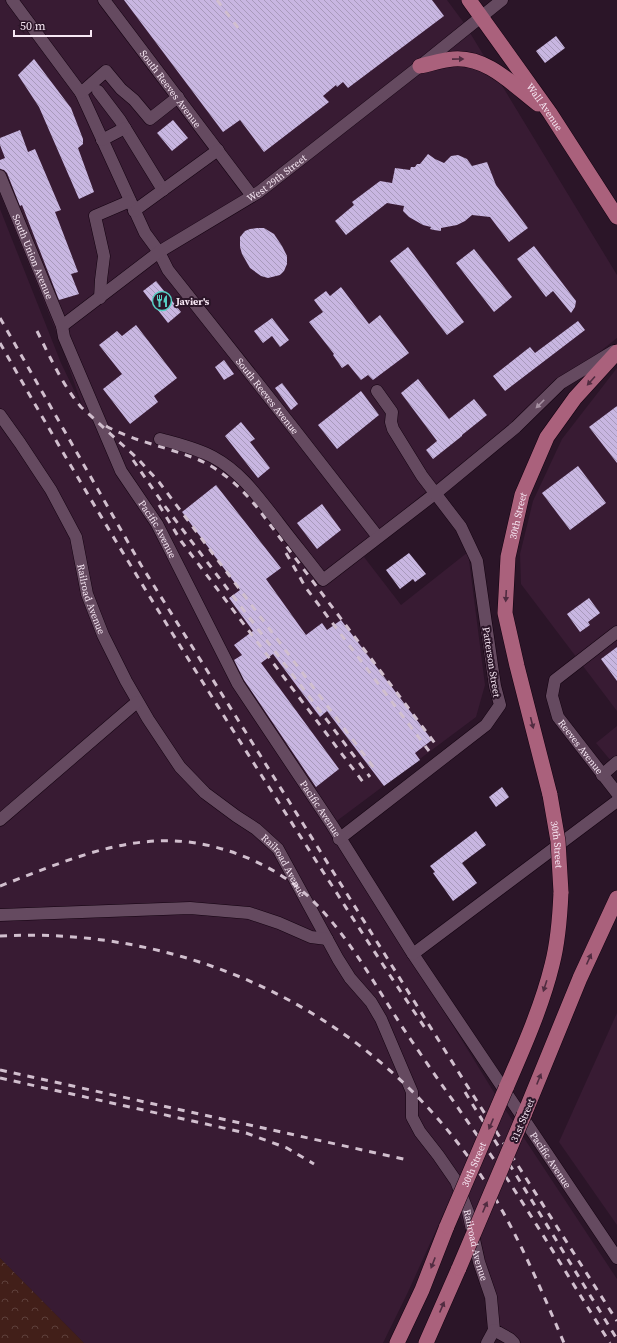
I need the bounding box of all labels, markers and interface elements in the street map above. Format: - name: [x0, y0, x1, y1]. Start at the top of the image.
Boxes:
- scale bar: [14, 12, 91, 38]
- text: 50 m: [20, 18, 46, 34]
- street label: South Reeves Avenue: [137, 47, 204, 130]
- one-way arrow: [452, 56, 465, 62]
- street label: Wall Avenue: [524, 81, 566, 133]
- street label: West 29th Street: [244, 151, 310, 205]
- street label: South Union Avenue: [9, 212, 56, 301]
- restaurant icon: Javier's: [151, 290, 173, 312]
- place label: Javier's: [175, 295, 210, 308]
- street label: South Reeves Avenue: [233, 355, 302, 437]
- one-way arrow: [586, 376, 595, 386]
- one-way arrow: [535, 399, 545, 409]
- street label: 30th Street: [506, 490, 530, 540]
- street label: Pacific Avenue: [136, 498, 179, 560]
- street label: Railroad Avenue: [74, 563, 108, 636]
- one-way arrow: [503, 590, 509, 603]
- street label: Patterson Street: [480, 626, 504, 699]
- one-way arrow: [529, 716, 535, 729]
- street label: Reeves Avenue: [555, 717, 606, 777]
- street label: Pacific Avenue: [297, 778, 344, 839]
- street label: 30th Street: [548, 820, 566, 869]
- street label: Railroad Avenue: [259, 831, 309, 899]
- one-way arrow: [586, 954, 592, 965]
- one-way arrow: [542, 980, 548, 992]
- one-way arrow: [536, 1073, 542, 1085]
- street label: 31st Street: [508, 1096, 538, 1144]
- one-way arrow: [488, 1119, 494, 1130]
- street label: Pacific Avenue: [527, 1129, 574, 1191]
- street label: 30th Street: [458, 1140, 489, 1189]
- one-way arrow: [482, 1201, 488, 1212]
- street label: Railroad Avenue: [461, 1208, 491, 1283]
- one-way arrow: [429, 1257, 435, 1269]
- one-way arrow: [439, 1302, 445, 1313]

